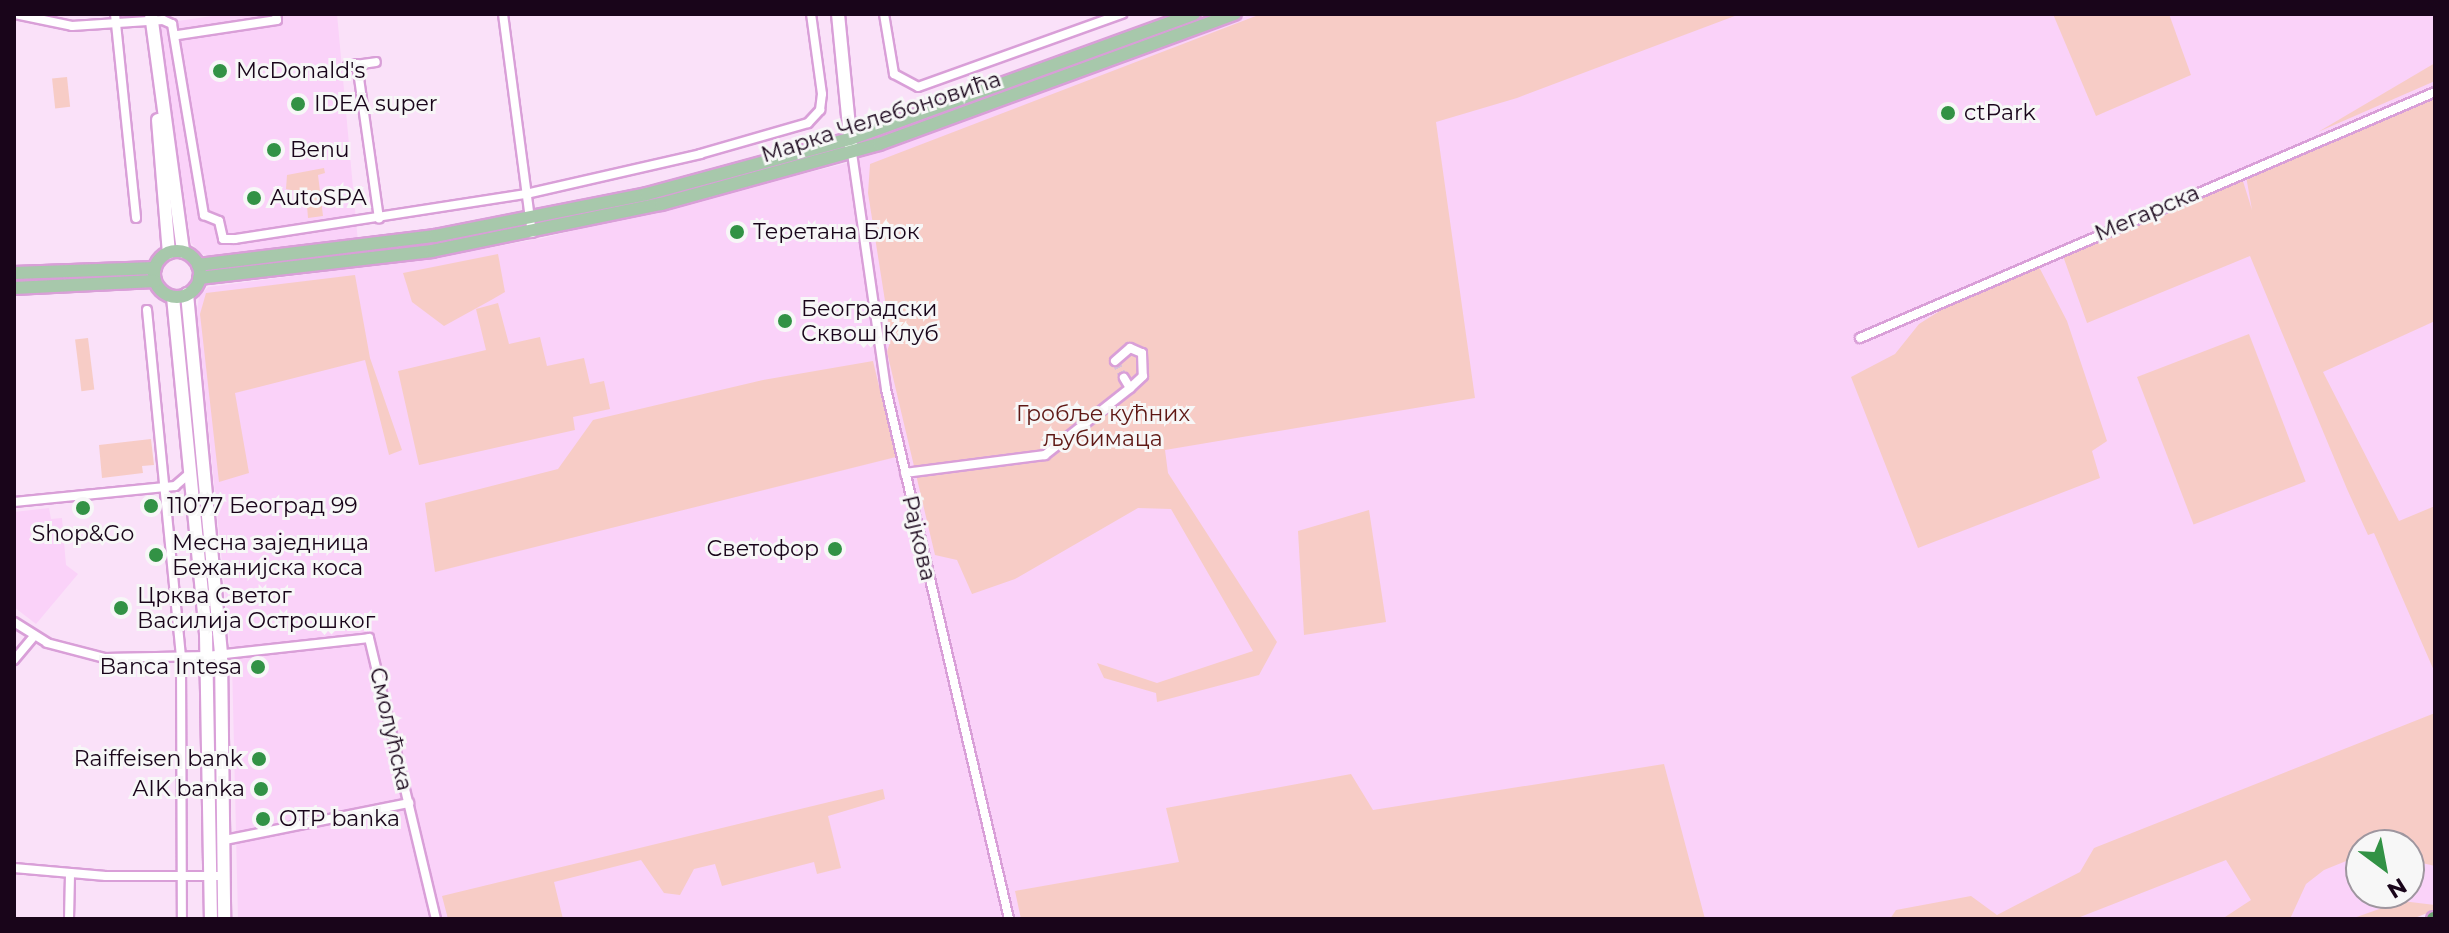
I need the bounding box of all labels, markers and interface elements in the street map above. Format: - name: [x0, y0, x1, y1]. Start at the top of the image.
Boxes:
- place label: McDonald's: [236, 58, 365, 84]
- marker: McDonald's: [211, 62, 229, 80]
- street label: Марка Челебоновића: [758, 66, 1004, 168]
- place label: IDEA super: [314, 91, 438, 117]
- marker: IDEA super: [289, 95, 307, 113]
- place label: ctPark: [1964, 100, 2036, 126]
- marker: ctPark: [1939, 104, 1957, 122]
- place label: Benu: [290, 137, 350, 163]
- marker: Benu: [265, 141, 283, 159]
- street label: Мегарска: [2091, 179, 2203, 247]
- place label: AutoSPA: [270, 185, 367, 211]
- marker: AutoSPA: [245, 189, 263, 207]
- place label: Теретана Блок: [753, 219, 920, 245]
- marker: Теретана Блок: [728, 223, 746, 241]
- place label: Београдски Сквош Клуб: [801, 295, 939, 346]
- marker: Београдски Сквош Клуб: [776, 312, 794, 330]
- park label: Гробље кућних љубимаца: [1016, 400, 1190, 452]
- place label: 11077 Београд 99: [167, 493, 358, 519]
- street label: Рајкова: [896, 493, 942, 583]
- marker: 11077 Београд 99: [142, 497, 160, 515]
- marker: Shop&Go: [74, 499, 92, 517]
- place label: Shop&Go: [32, 521, 134, 547]
- place label: Месна заједница Бежанијска коса: [172, 529, 369, 580]
- place label: Светофор: [707, 536, 819, 562]
- marker: Светофор: [826, 540, 844, 558]
- marker: Месна заједница Бежанијска коса: [147, 546, 165, 564]
- place label: Црква Светог Василија Острошког: [137, 582, 375, 634]
- marker: Црква Светог Василија Острошког: [112, 599, 130, 617]
- place label: Banca Intesa: [99, 654, 242, 680]
- marker: Banca Intesa: [249, 658, 267, 676]
- street label: Смолућска: [364, 665, 418, 793]
- place label: Raiffeisen bank: [74, 746, 243, 772]
- marker: Raiffeisen bank: [250, 750, 268, 768]
- place label: AIK banka: [133, 776, 245, 802]
- marker: AIK banka: [252, 780, 270, 798]
- place label: OTP banka: [279, 806, 400, 832]
- marker: OTP banka: [254, 810, 272, 828]
- north arrow: [2345, 829, 2425, 909]
- text: N: [2382, 872, 2412, 904]

